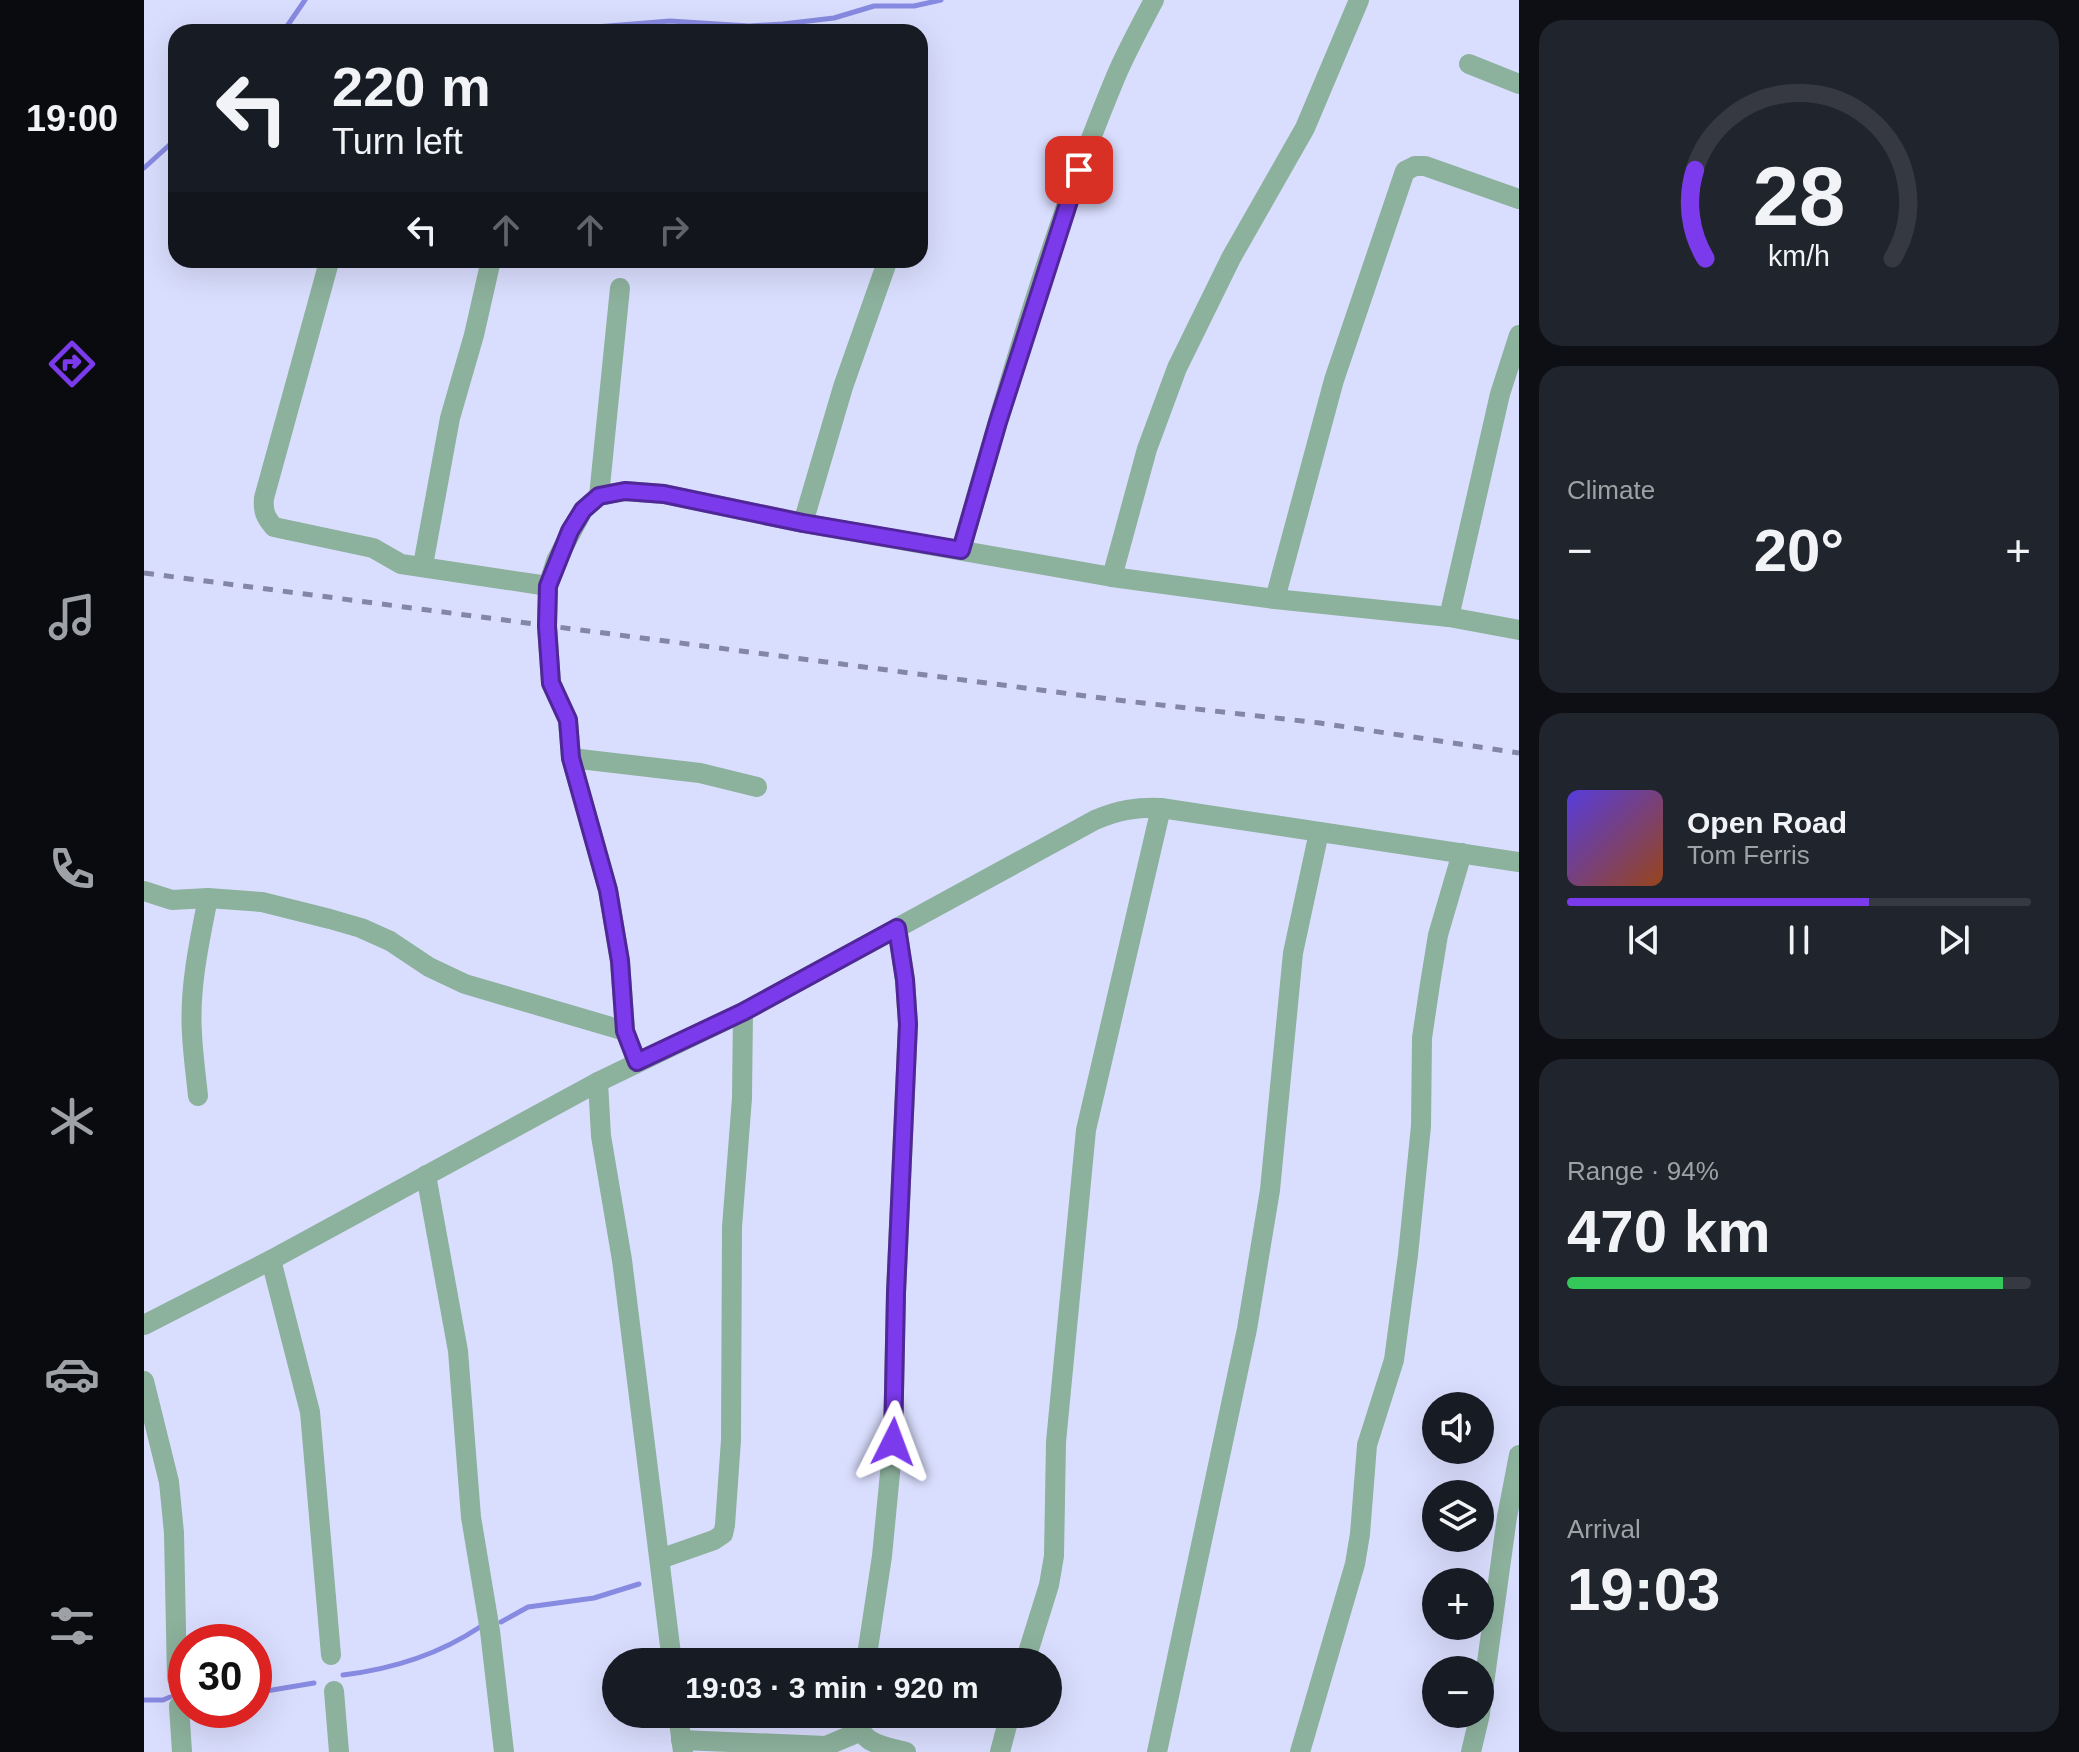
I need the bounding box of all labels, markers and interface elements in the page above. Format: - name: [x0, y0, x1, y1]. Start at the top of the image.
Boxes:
- text: 220 m: [332, 55, 491, 118]
- icon: left: [200, 56, 304, 160]
- text: 19:00: [26, 98, 118, 139]
- text: Turn left: [332, 121, 463, 162]
- pin: [1045, 136, 1113, 204]
- icon: arrive: [1057, 148, 1101, 192]
- text: 28: [1753, 150, 1845, 243]
- icon: left: [400, 208, 444, 252]
- icon: ahead: [484, 208, 528, 252]
- icon: ahead: [568, 208, 612, 252]
- icon: right: [652, 208, 696, 252]
- text: km/h: [1768, 240, 1830, 272]
- icon: directions: [44, 336, 100, 392]
- text: Climate: [1567, 475, 1655, 505]
- text: 20°: [1754, 517, 1844, 584]
- text: −: [1567, 526, 1593, 575]
- text: +: [2005, 526, 2031, 575]
- icon: music: [44, 589, 100, 645]
- text: Open Road: [1687, 806, 1847, 839]
- text: Tom Ferris: [1687, 840, 1810, 870]
- icon: phone: [44, 841, 100, 897]
- icon: previous: [1622, 918, 1666, 962]
- icon: pause: [1777, 918, 1821, 962]
- icon: next: [1932, 918, 1976, 962]
- icon: climate: [44, 1093, 100, 1149]
- text: Range · 94%: [1567, 1156, 1719, 1186]
- text: 470 km: [1567, 1198, 1771, 1265]
- icon: car: [44, 1346, 100, 1402]
- map controls: [1422, 1392, 1494, 1728]
- button: sound: [1422, 1392, 1494, 1464]
- position arrow: [851, 1400, 935, 1484]
- button: layers: [1422, 1480, 1494, 1552]
- text: Arrival: [1567, 1514, 1641, 1544]
- text: 19:03: [1567, 1556, 1720, 1623]
- button: +: [1422, 1568, 1494, 1640]
- icon: filters: [44, 1598, 100, 1654]
- speed limit sign: 30: [168, 1624, 272, 1728]
- button: −: [1422, 1656, 1494, 1728]
- text: 19:03 · 3 min · 920 m: [685, 1671, 979, 1704]

